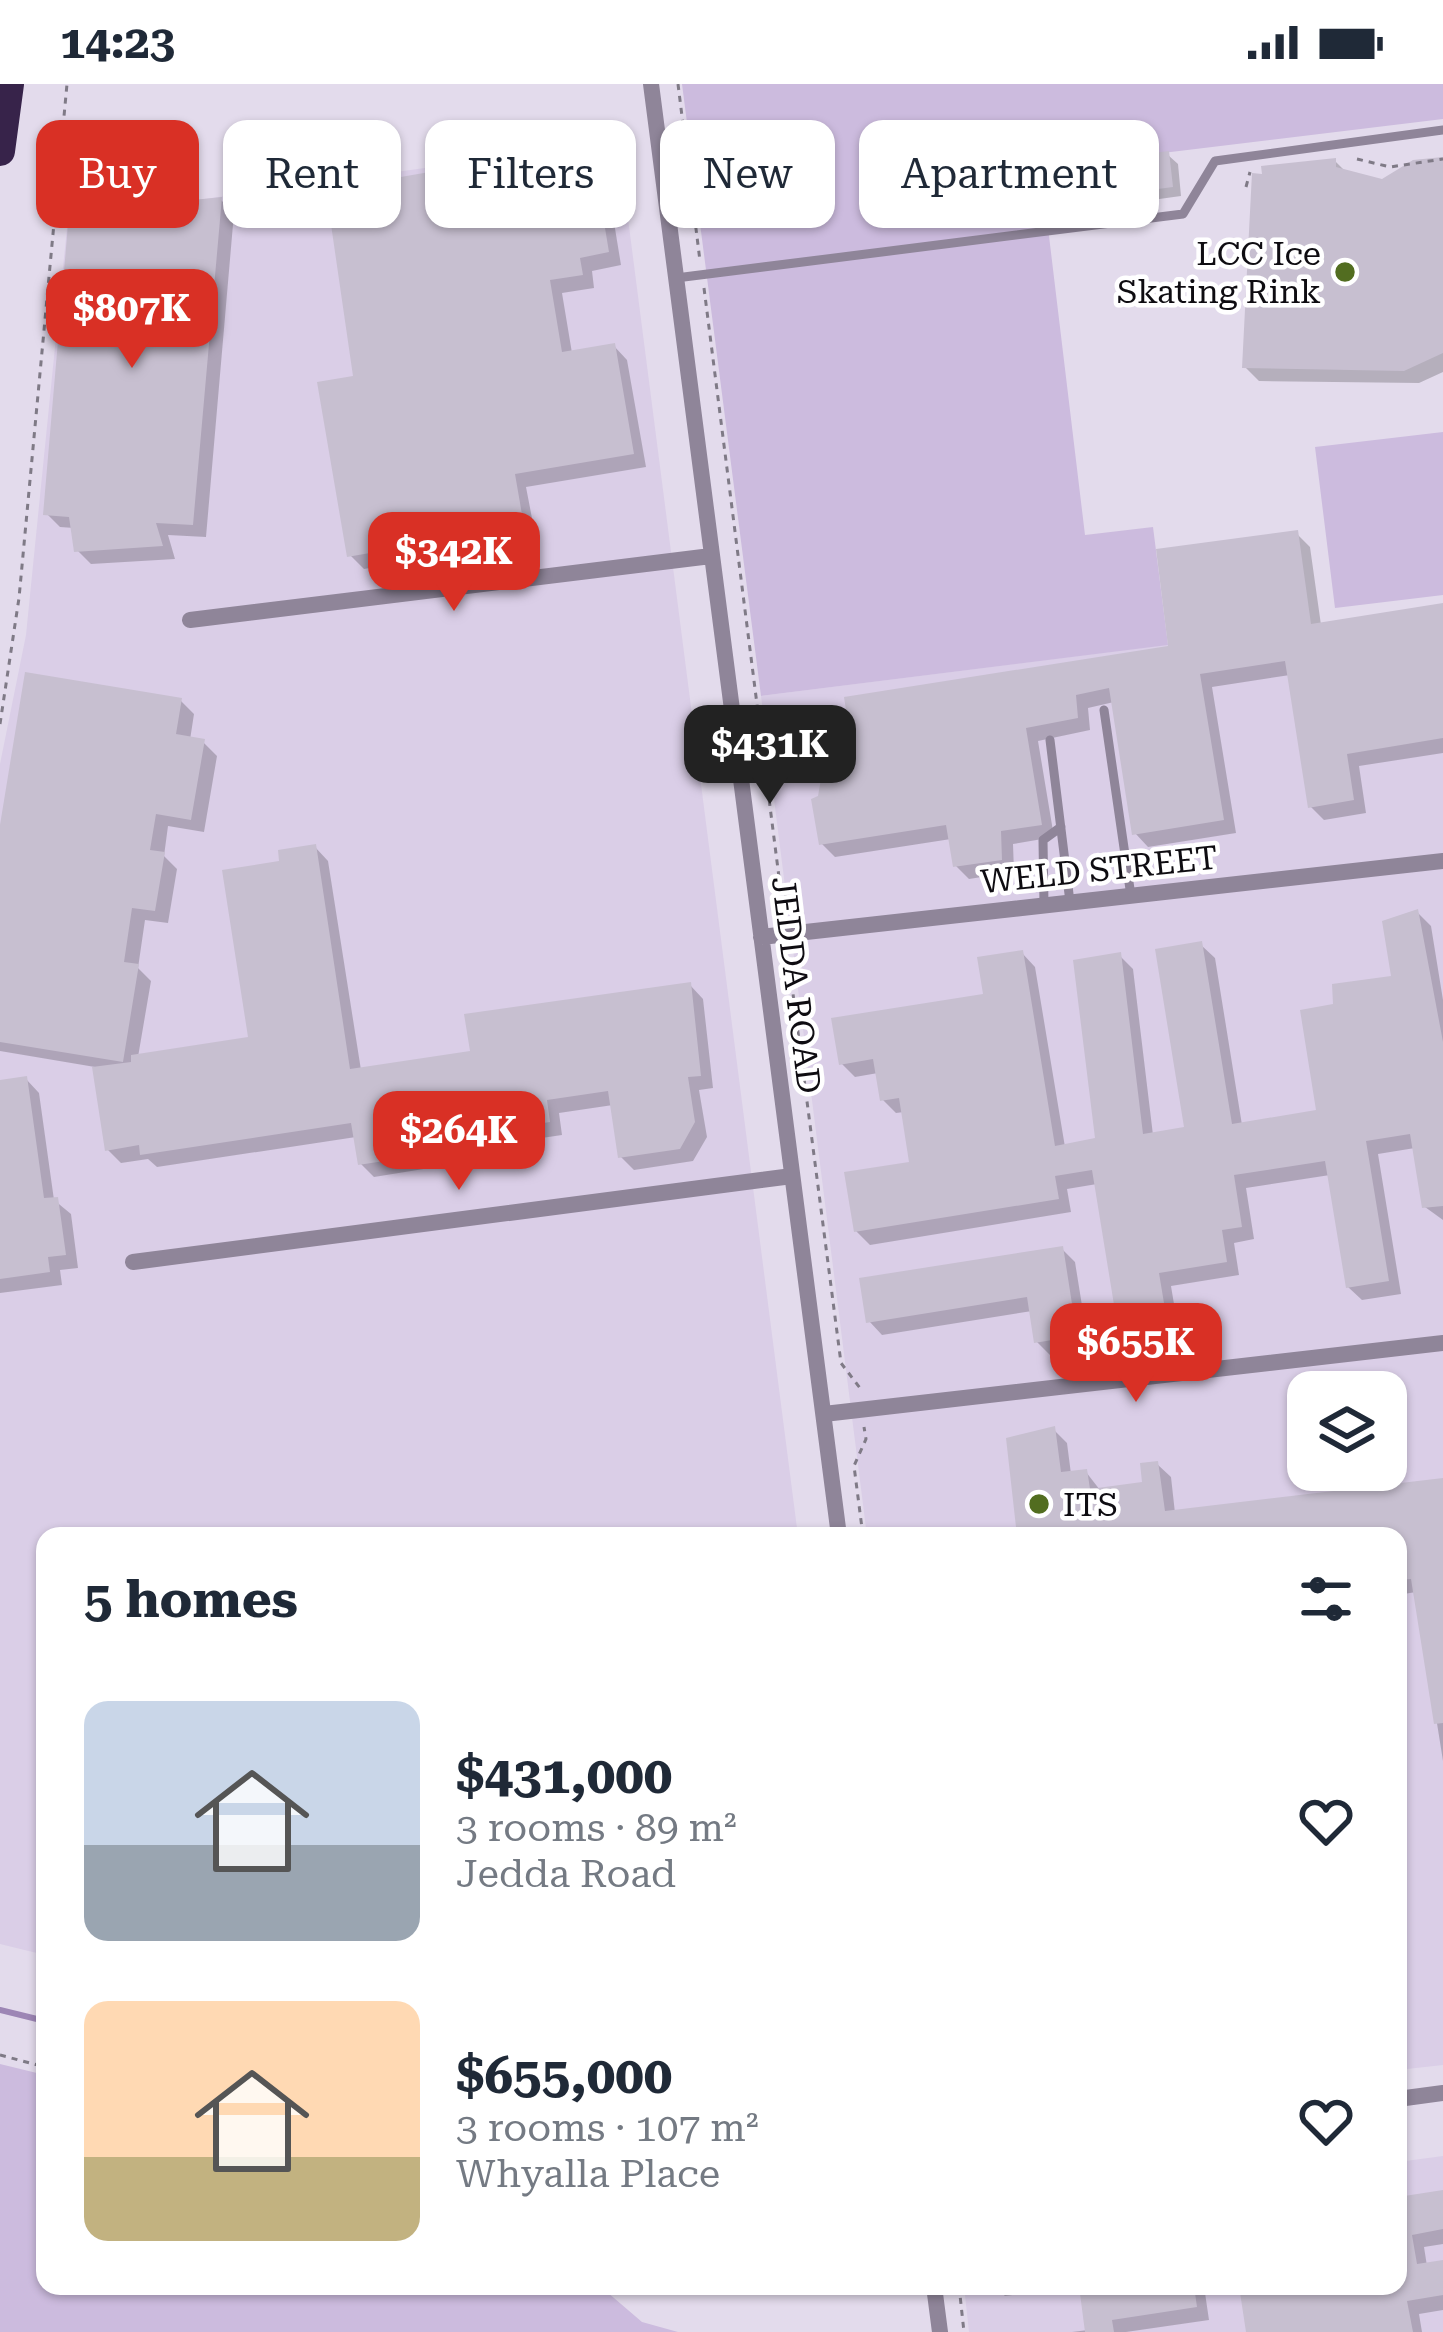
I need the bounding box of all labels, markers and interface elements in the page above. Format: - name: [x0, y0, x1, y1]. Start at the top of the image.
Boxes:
- text: 14:23: [60, 16, 175, 69]
- chip: Buy: [36, 120, 199, 228]
- chip: Rent: [223, 120, 401, 228]
- chip: Filters: [425, 120, 636, 228]
- chip: New: [660, 120, 835, 228]
- chip: Apartment: [859, 120, 1159, 228]
- place label: LCC Ice Skating Rink: [1117, 234, 1321, 311]
- marker: LCC Ice Skating Rink: [1332, 259, 1358, 285]
- pin: $807K: [48, 269, 216, 371]
- text: $807K: [73, 285, 191, 331]
- pin: $342K: [370, 512, 538, 614]
- text: $342K: [395, 528, 513, 574]
- pin: $431K: [686, 705, 854, 807]
- text: $431K: [711, 721, 829, 767]
- street label: WELD STREET: [979, 838, 1219, 901]
- street label: JEDDA ROAD: [764, 874, 829, 1096]
- pin: $264K: [375, 1091, 543, 1193]
- text: $264K: [400, 1107, 518, 1153]
- pin: $655K: [1052, 1303, 1220, 1405]
- text: $655K: [1077, 1319, 1195, 1365]
- map controls: [1287, 1371, 1407, 1491]
- button: layers: [1287, 1371, 1407, 1491]
- place label: ITS: [1063, 1485, 1118, 1524]
- marker: ITS: [1026, 1491, 1052, 1517]
- icon: filters: [1293, 1566, 1359, 1632]
- text: 5 homes: [84, 1570, 298, 1629]
- text: $431,000: [456, 1746, 672, 1805]
- icon: home: [180, 1749, 324, 1893]
- icon: heart: [1293, 1788, 1359, 1854]
- text: 3 rooms · 89 m²: [456, 1805, 737, 1851]
- text: Jedda Road: [456, 1851, 676, 1897]
- text: $655,000: [456, 2046, 672, 2105]
- icon: home: [180, 2049, 324, 2193]
- icon: heart: [1293, 2088, 1359, 2154]
- text: 3 rooms · 107 m²: [456, 2105, 759, 2151]
- text: Whyalla Place: [456, 2151, 720, 2197]

